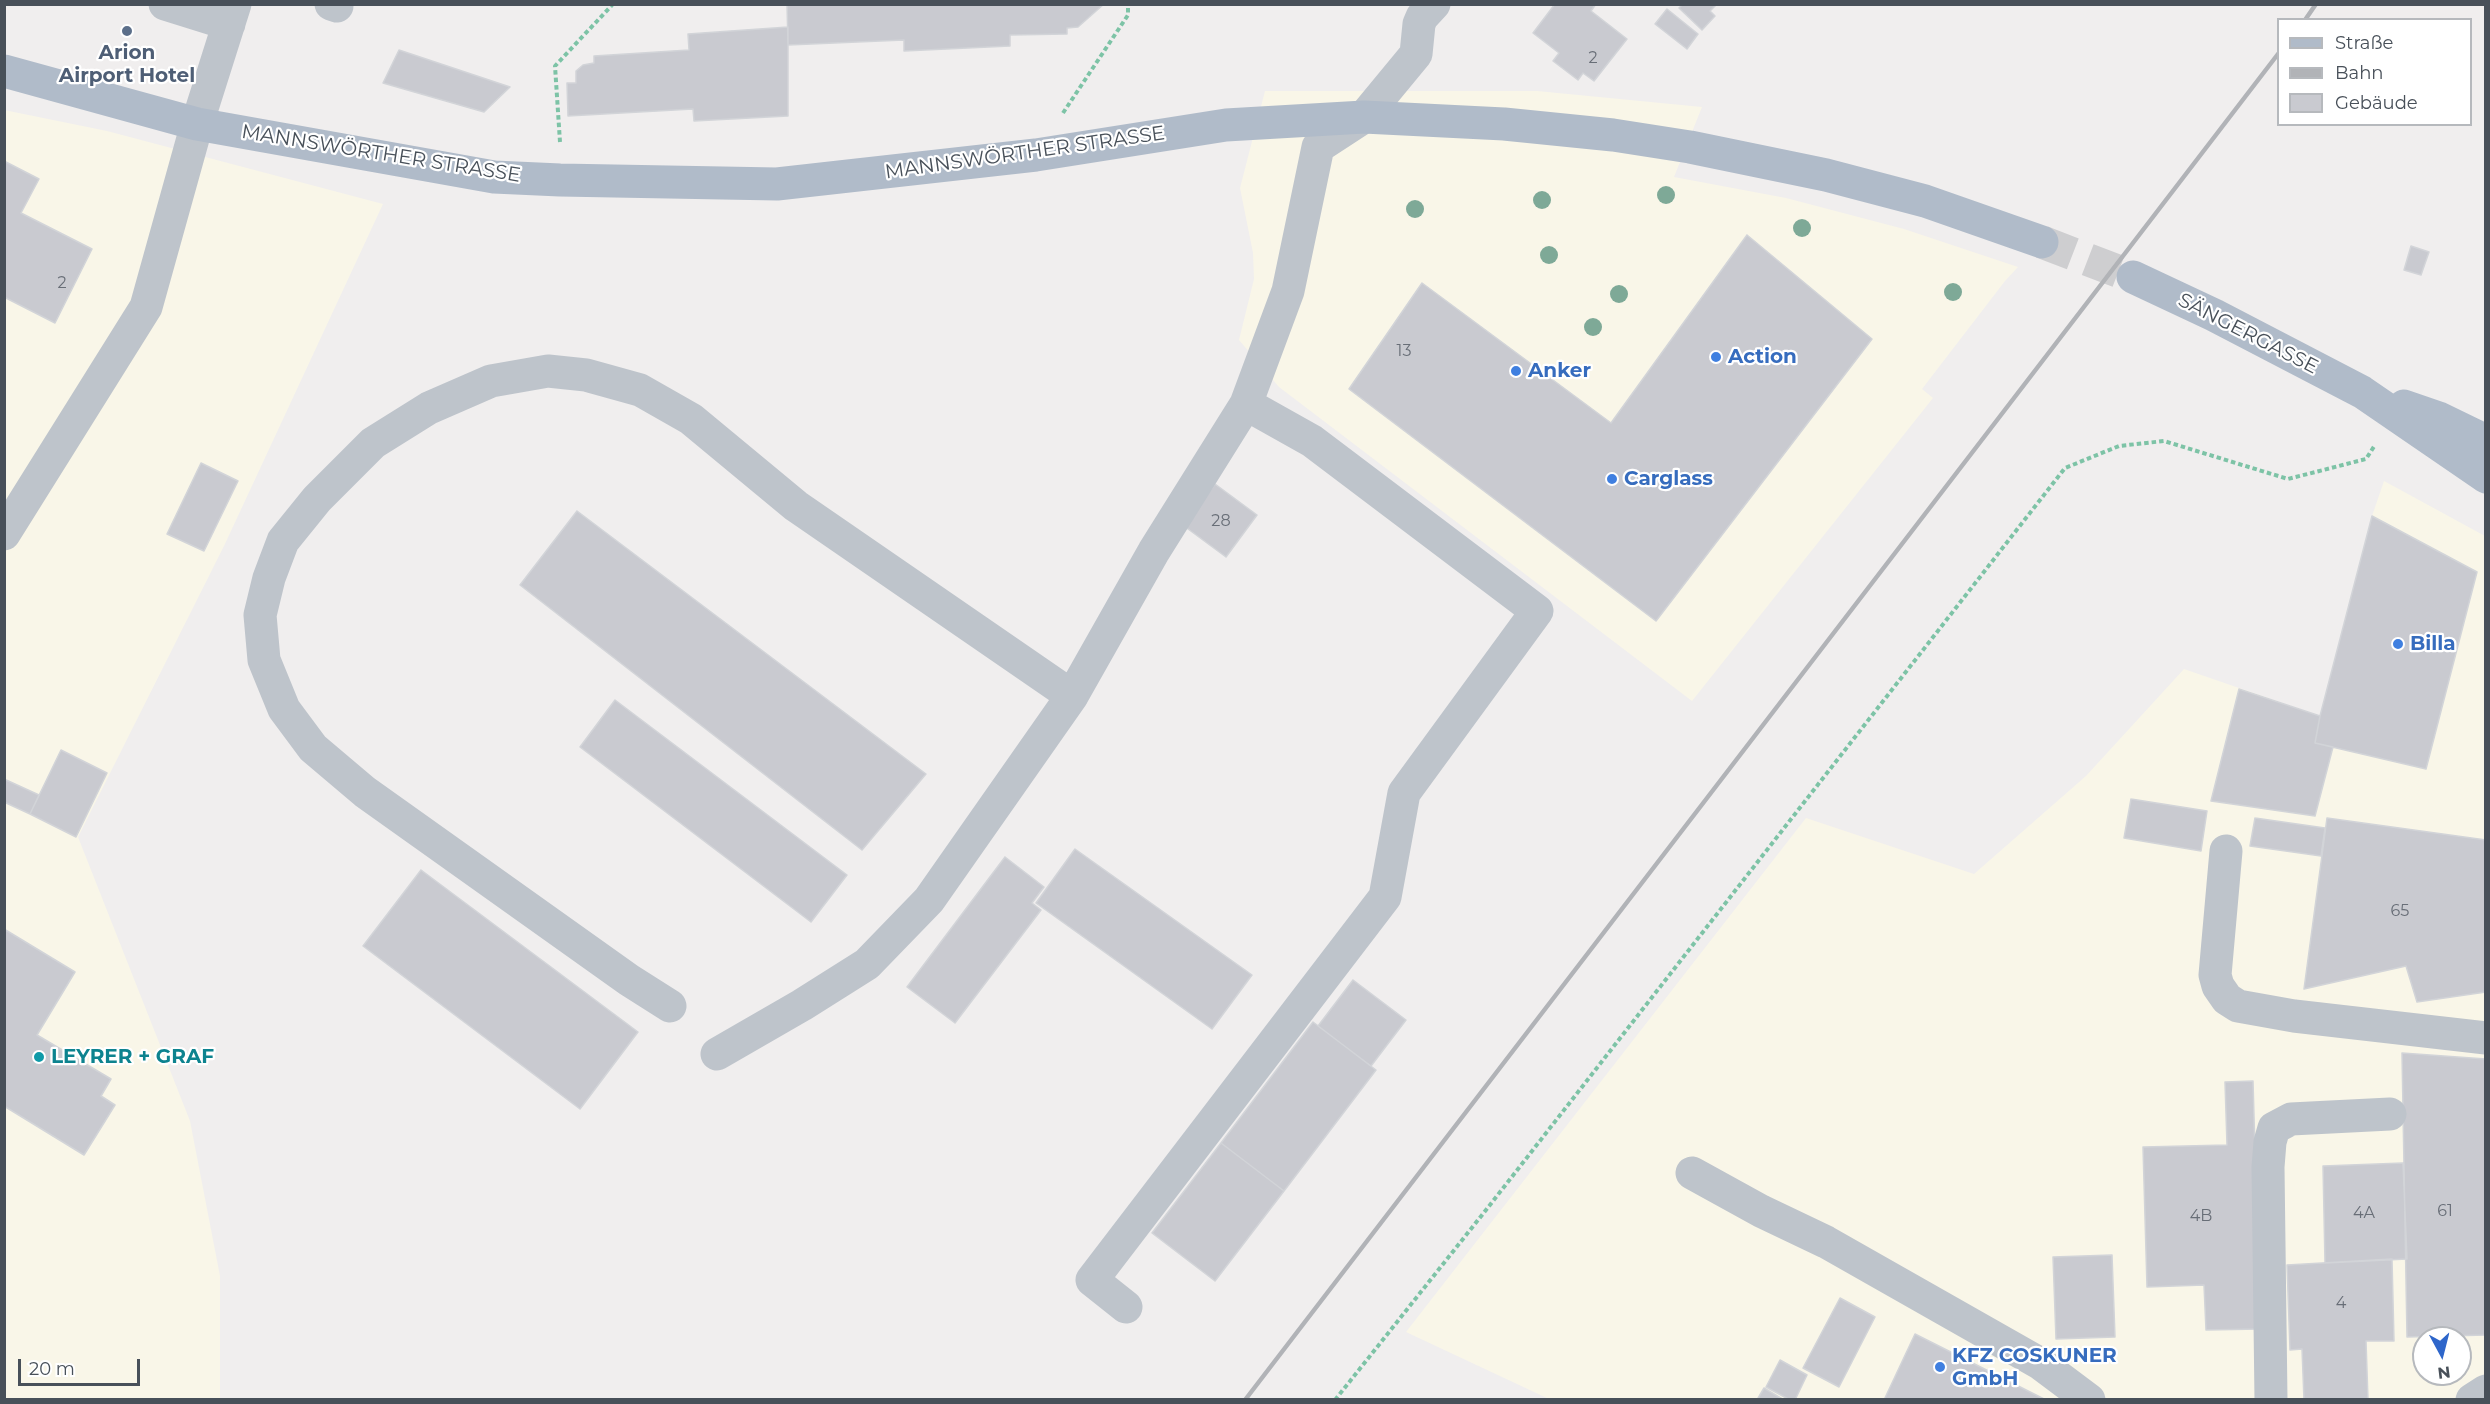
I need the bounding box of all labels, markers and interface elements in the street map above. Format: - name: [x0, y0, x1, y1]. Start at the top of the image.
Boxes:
- legend: [2277, 18, 2472, 126]
- marker: Arion Airport Hotel: [120, 24, 134, 38]
- text: Straße: [2335, 32, 2393, 54]
- place label: Arion Airport Hotel: [59, 41, 195, 88]
- house number: 2: [1588, 48, 1598, 68]
- text: Bahn: [2335, 62, 2384, 84]
- text: Gebäude: [2335, 92, 2418, 114]
- street label: MANNSWÖRTHER STRASSE: [240, 120, 522, 188]
- street label: MANNSWÖRTHER STRASSE: [884, 121, 1166, 185]
- house number: 2: [57, 273, 67, 293]
- street label: SÄNGERGASSE: [2174, 288, 2322, 380]
- house number: 13: [1397, 341, 1411, 361]
- place label: Action: [1728, 345, 1797, 369]
- marker: Action: [1709, 350, 1723, 364]
- place label: Anker: [1528, 359, 1591, 383]
- marker: Anker: [1509, 364, 1523, 378]
- place label: Carglass: [1624, 467, 1713, 491]
- marker: Carglass: [1605, 472, 1619, 486]
- house number: 28: [1211, 511, 1231, 531]
- place label: Billa: [2410, 632, 2456, 656]
- marker: Billa: [2391, 637, 2405, 651]
- house number: 65: [2391, 901, 2409, 921]
- place label: LEYRER + GRAF: [51, 1045, 214, 1069]
- marker: LEYRER + GRAF: [32, 1050, 46, 1064]
- house number: 61: [2437, 1201, 2453, 1221]
- house number: 4A: [2353, 1203, 2375, 1223]
- house number: 4B: [2190, 1206, 2212, 1226]
- house number: 4: [2336, 1293, 2346, 1313]
- north arrow: [2412, 1326, 2472, 1386]
- place label: KFZ COSKUNER GmbH: [1952, 1344, 2117, 1391]
- scale bar: [21, 1347, 142, 1385]
- text: 20 m: [29, 1358, 75, 1380]
- marker: KFZ COSKUNER GmbH: [1933, 1360, 1947, 1374]
- text: N: [2436, 1362, 2452, 1383]

